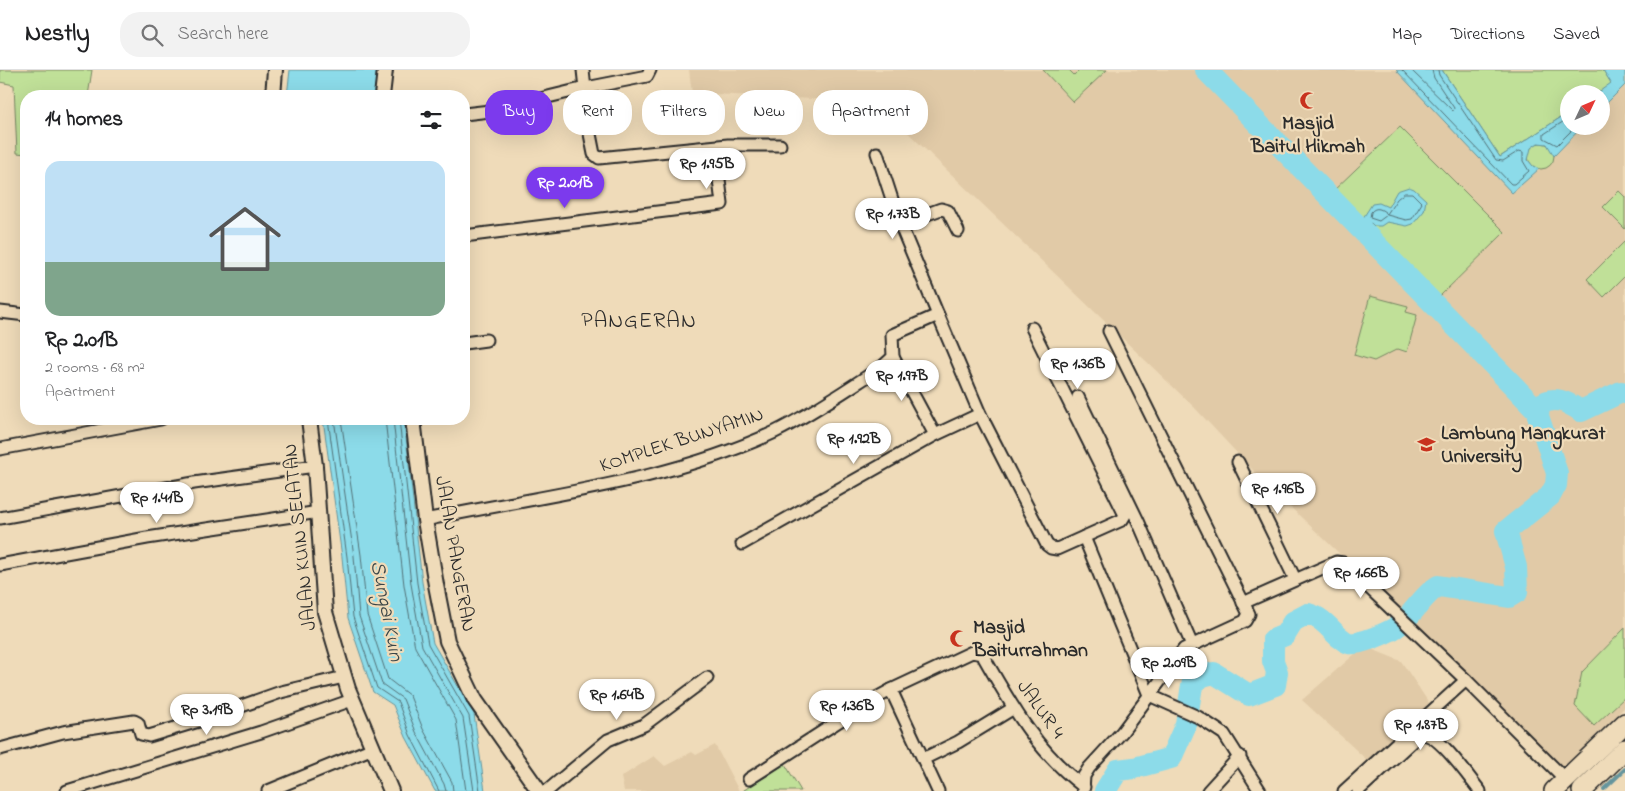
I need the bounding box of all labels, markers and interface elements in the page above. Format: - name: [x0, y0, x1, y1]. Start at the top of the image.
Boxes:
- search box: [120, 12, 470, 57]
- text: Nestly: [25, 17, 90, 52]
- icon: search: [138, 21, 166, 49]
- text: Search here: [178, 21, 269, 48]
- text: Map: [1392, 22, 1422, 48]
- text: Directions: [1450, 22, 1525, 48]
- text: Saved: [1553, 22, 1600, 48]
- north arrow: [1560, 85, 1610, 135]
- map controls: [1560, 85, 1610, 135]
- chip: Buy: [485, 90, 553, 135]
- chip: Rent: [563, 90, 632, 135]
- chip: Filters: [642, 90, 725, 135]
- chip: New: [735, 90, 803, 135]
- chip: Apartment: [813, 90, 928, 135]
- mosque icon: Masjid Baitul Hikmah: [1298, 90, 1318, 110]
- text: 14 homes: [45, 105, 123, 135]
- icon: filters: [417, 106, 445, 134]
- place label: Masjid Baitul Hikmah: [1250, 110, 1365, 162]
- pin: Rp 1.95B: [655, 148, 759, 190]
- text: Rp 1.95B: [680, 152, 734, 176]
- pin: Rp 2.01B: [513, 166, 617, 209]
- text: Rp 2.01B: [537, 171, 593, 195]
- icon: home: [200, 194, 290, 284]
- pin: Rp 1.73B: [841, 198, 945, 240]
- text: Rp 1.73B: [866, 202, 920, 226]
- district label: PANGERAN: [581, 306, 697, 338]
- text: Rp 2.01B: [45, 326, 118, 356]
- pin: Rp 1.36B: [1026, 348, 1130, 390]
- text: Rp 1.36B: [1051, 352, 1105, 376]
- text: 2 rooms · 68 m²: [45, 356, 145, 380]
- pin: Rp 1.97B: [850, 360, 954, 402]
- text: Rp 1.97B: [876, 364, 928, 388]
- text: Apartment: [45, 380, 115, 404]
- street label: KOMPLEK BUNYAMIN: [596, 401, 768, 481]
- place label: Lambung Mangkurat University: [1441, 420, 1606, 473]
- pin: Rp 1.92B: [802, 422, 906, 465]
- text: Rp 1.92B: [827, 427, 881, 451]
- school or university icon: Lambung Mangkurat University: [1417, 435, 1437, 455]
- street label: JALAN KUIN SELATAN: [277, 442, 325, 632]
- pin: Rp 1.96B: [1226, 472, 1330, 515]
- street label: JALAN PANGERAN: [426, 474, 482, 634]
- text: Rp 1.96B: [1252, 477, 1304, 501]
- pin: Rp 1.41B: [105, 482, 209, 524]
- text: Rp 1.41B: [131, 486, 183, 510]
- pin: Rp 1.66B: [1309, 556, 1413, 599]
- water label: Sungai Kuin: [361, 558, 411, 665]
- text: Rp 1.66B: [1334, 561, 1388, 585]
- place label: Masjid Baiturrahman: [972, 614, 1088, 666]
- mosque icon: Masjid Baiturrahman: [949, 629, 969, 649]
- pin: Rp 2.09B: [1117, 646, 1221, 689]
- text: Rp 2.09B: [1141, 651, 1197, 675]
- street label: JALUR 4: [1009, 675, 1071, 745]
- pin: Rp 1.64B: [565, 678, 669, 721]
- text: Rp 1.64B: [590, 683, 644, 707]
- pin: Rp 1.36B: [795, 690, 899, 732]
- pin: Rp 3.19B: [155, 694, 259, 736]
- text: Rp 1.36B: [820, 694, 874, 718]
- text: Rp 3.19B: [181, 698, 233, 722]
- pin: Rp 1.87B: [1369, 708, 1473, 751]
- text: Rp 1.87B: [1394, 713, 1448, 737]

